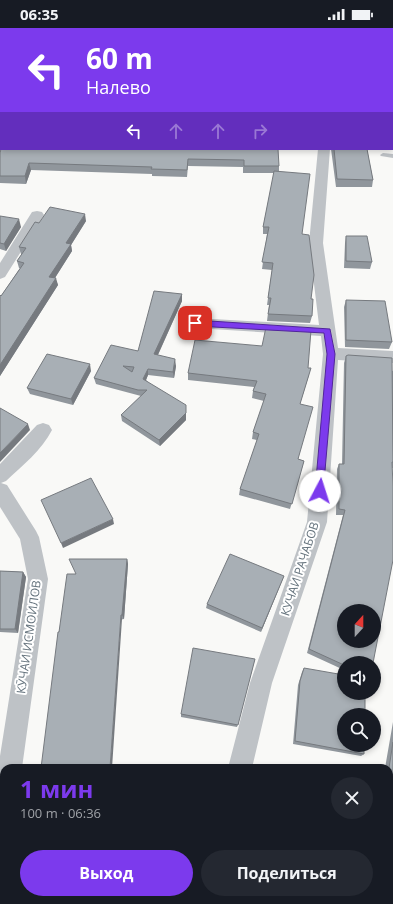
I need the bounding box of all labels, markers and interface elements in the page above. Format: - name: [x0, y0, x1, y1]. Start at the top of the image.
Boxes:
- text: 06:35: [20, 4, 59, 24]
- text: 60 m: [86, 39, 153, 77]
- icon: left: [20, 44, 72, 96]
- text: Налево: [86, 75, 151, 99]
- icon: left: [123, 120, 145, 142]
- icon: ahead: [165, 120, 187, 142]
- icon: ahead: [207, 120, 229, 142]
- icon: right: [249, 120, 271, 142]
- pin: [178, 306, 212, 340]
- icon: arrive: [184, 312, 206, 334]
- position arrow: [299, 470, 341, 512]
- street label: КУЧАИ РАЧАБОВ: [276, 519, 323, 618]
- street label: КӮЧАИ ИСМОИЛОВ: [12, 579, 45, 695]
- north arrow: [337, 604, 381, 648]
- map controls: [337, 604, 381, 752]
- button: sound: [337, 656, 381, 700]
- button: search: [337, 708, 381, 752]
- text: 1 мин: [20, 772, 93, 805]
- button: close: [331, 777, 373, 819]
- text: 100 m · 06:36: [20, 804, 101, 822]
- button: Выход: [20, 850, 193, 896]
- button: Поделиться: [201, 850, 373, 896]

